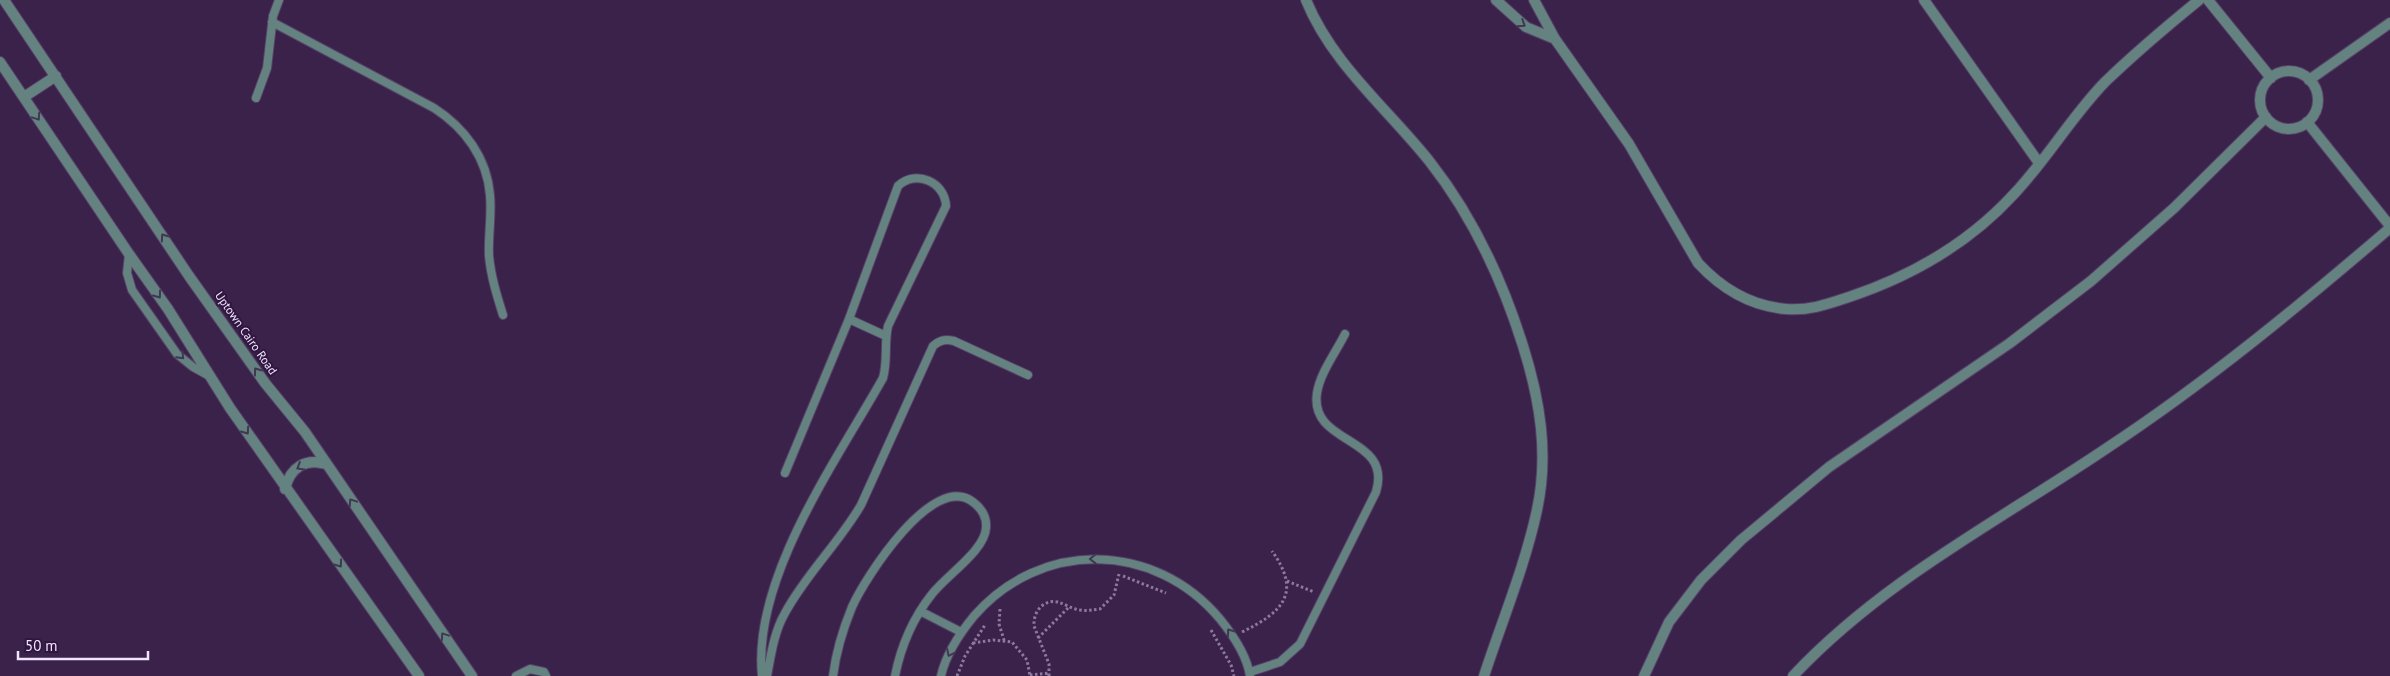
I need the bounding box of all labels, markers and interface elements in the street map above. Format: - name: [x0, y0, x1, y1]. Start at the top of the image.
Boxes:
- one-way arrow: [1517, 18, 1526, 27]
- one-way arrow: [31, 111, 40, 121]
- one-way arrow: [161, 234, 170, 243]
- street label: Uptown Cairo Road: [212, 288, 281, 377]
- one-way arrow: [152, 289, 161, 299]
- one-way arrow: [175, 350, 184, 359]
- one-way arrow: [254, 368, 262, 377]
- one-way arrow: [240, 426, 249, 435]
- one-way arrow: [296, 460, 305, 470]
- one-way arrow: [349, 498, 358, 508]
- one-way arrow: [1088, 554, 1096, 565]
- one-way arrow: [333, 558, 342, 568]
- scale bar: [18, 628, 148, 660]
- one-way arrow: [1227, 628, 1236, 638]
- one-way arrow: [441, 632, 450, 642]
- text: 50 m: [25, 636, 58, 655]
- one-way arrow: [946, 648, 957, 657]

